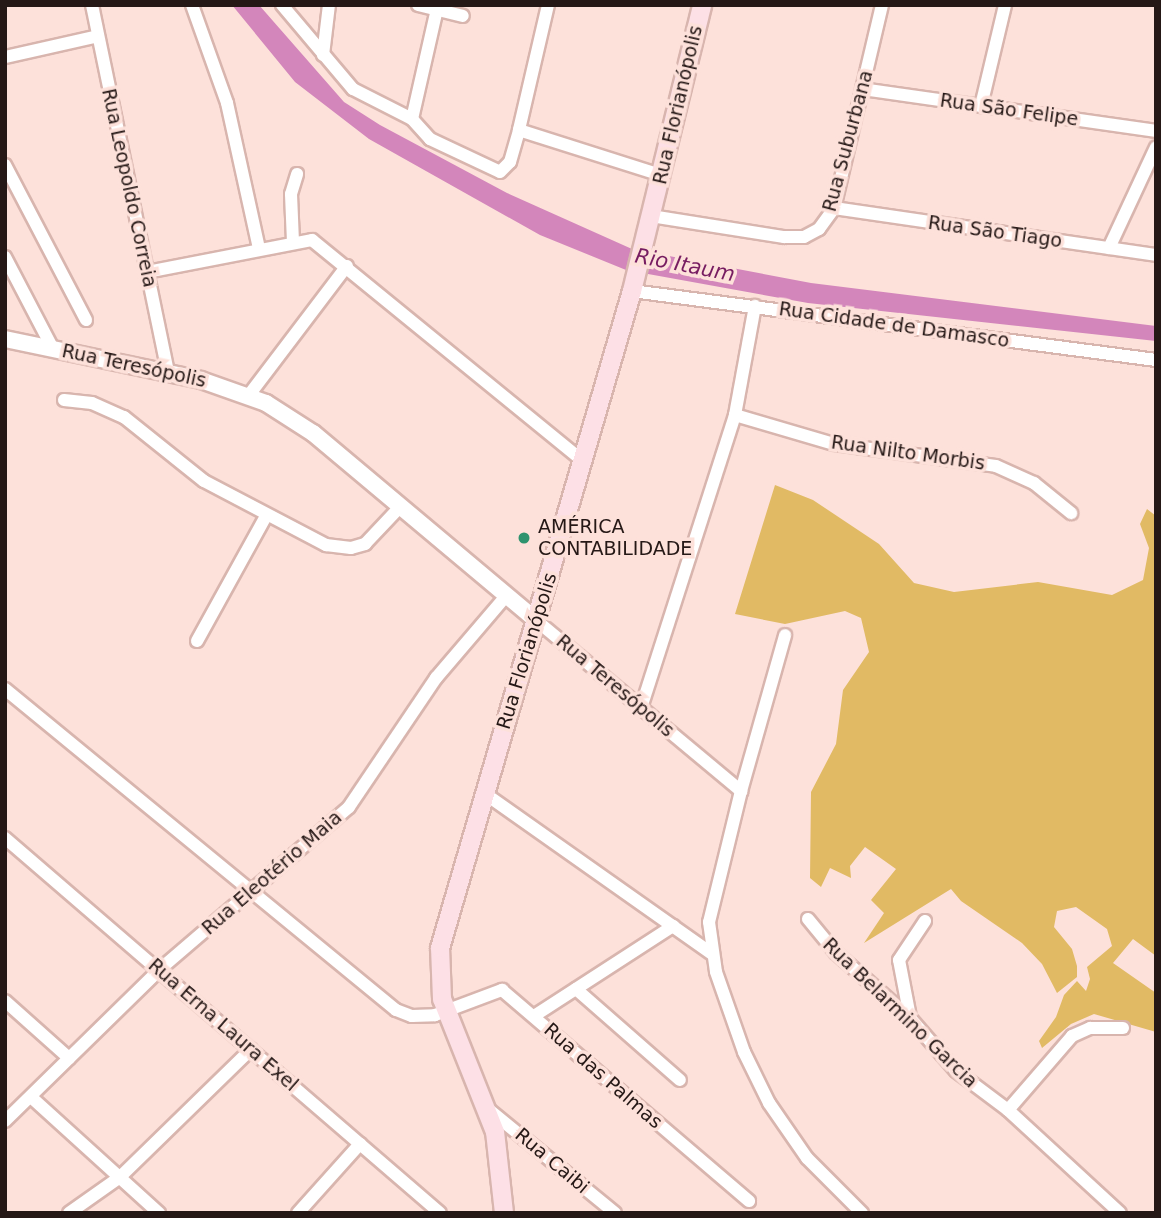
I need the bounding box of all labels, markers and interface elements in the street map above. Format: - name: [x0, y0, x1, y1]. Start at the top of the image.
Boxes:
- street label: Rua Florianópolis: [649, 23, 707, 187]
- street label: Rua Suburbana: [818, 68, 878, 214]
- street label: Rua Leopoldo Correia: [97, 86, 161, 290]
- street label: Rua São Felipe: [938, 89, 1080, 131]
- street label: Rua São Tiago: [927, 211, 1063, 253]
- water label: Rio Itaum: [633, 243, 737, 287]
- street label: Rua Cidade de Damasco: [777, 298, 1011, 352]
- street label: Rua Teresópolis: [60, 340, 208, 392]
- street label: Rua Nilto Morbis: [830, 431, 986, 475]
- place label: AMÉRICA CONTABILIDADE: [538, 516, 692, 560]
- marker: AMÉRICA CONTABILIDADE: [516, 530, 532, 546]
- street label: Rua Florianópolis: [492, 570, 562, 732]
- street label: Rua Teresópolis: [551, 630, 679, 742]
- street label: Rua Eleotério Maia: [198, 806, 346, 940]
- street label: Rua Belarmino Garcia: [818, 933, 982, 1093]
- street label: Rua Erna Laura Exel: [144, 954, 302, 1096]
- street label: Rua das Palmas: [539, 1018, 667, 1134]
- street label: Rua Caibi: [510, 1123, 594, 1199]

